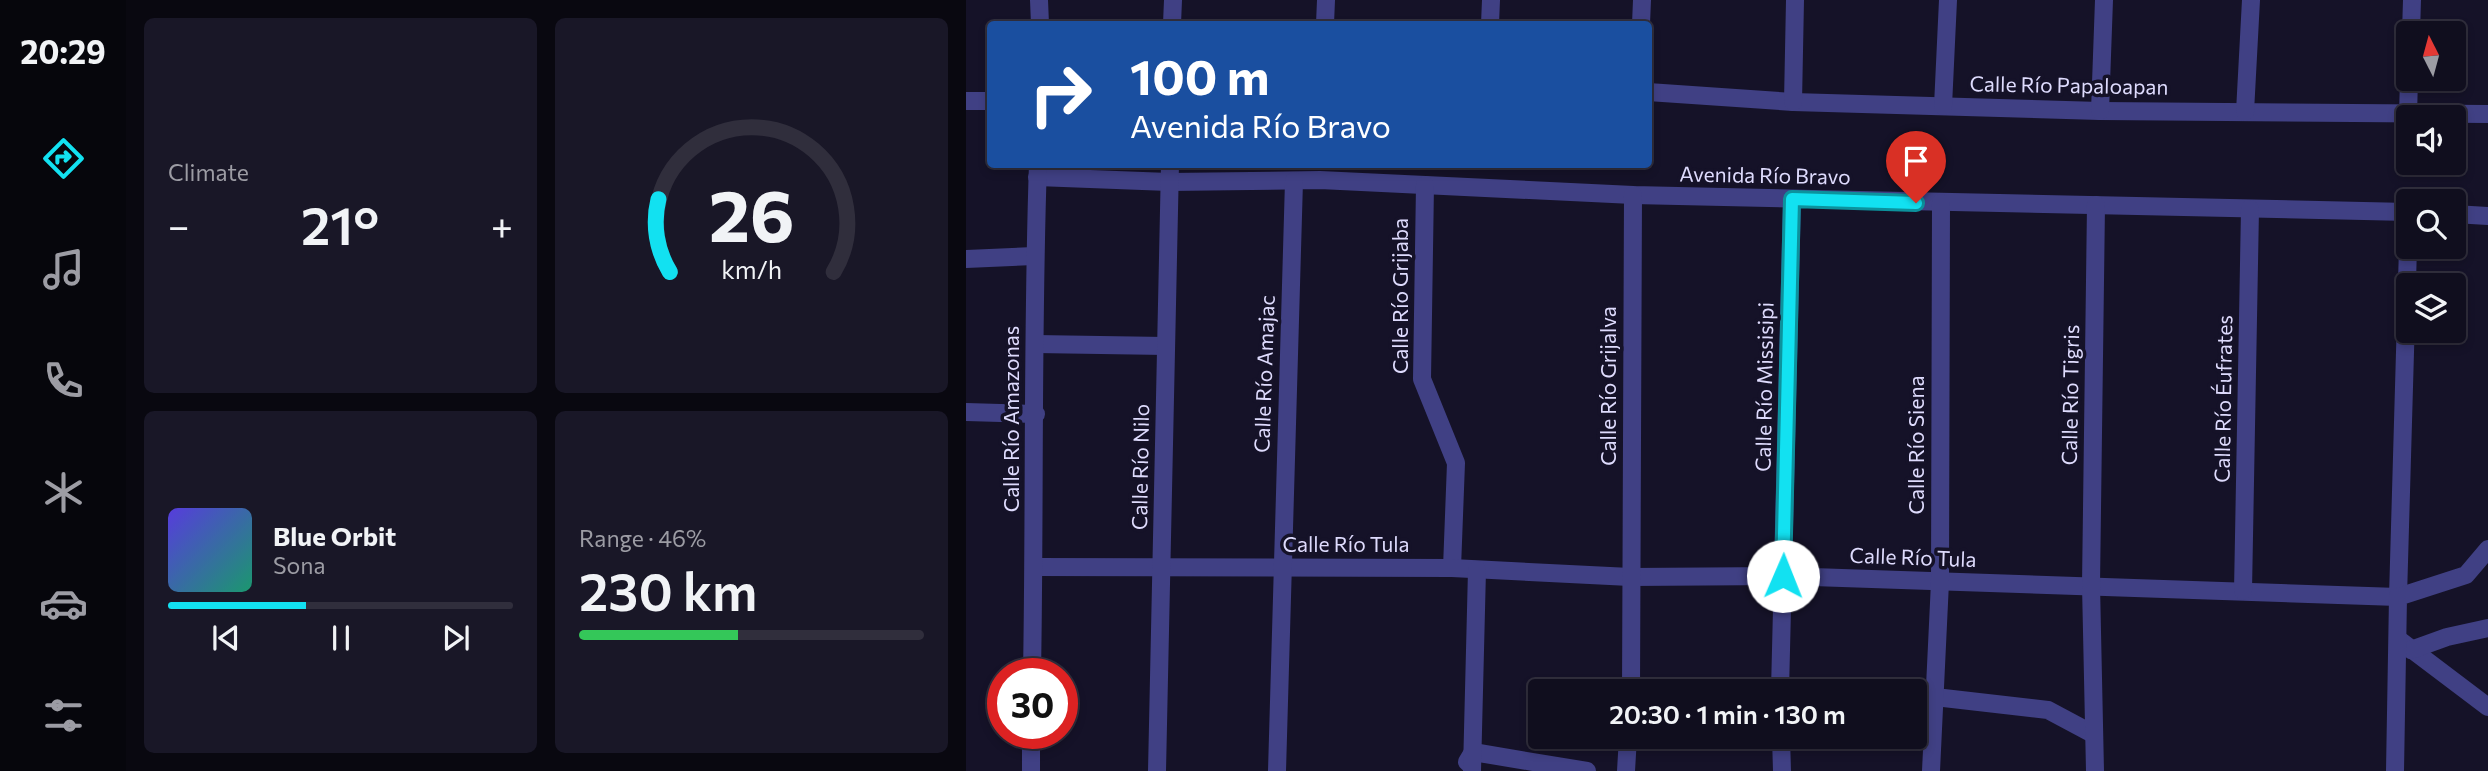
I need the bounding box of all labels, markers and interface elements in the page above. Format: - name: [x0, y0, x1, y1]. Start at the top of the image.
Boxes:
- north arrow: [2396, 21, 2466, 91]
- map controls: [2396, 21, 2466, 343]
- text: 20:29: [20, 31, 106, 71]
- text: 100 m: [1130, 45, 1269, 105]
- icon: right: [1015, 49, 1106, 140]
- street label: Calle Río Papaloapan: [1969, 70, 2169, 99]
- text: Avenida Río Bravo: [1130, 105, 1391, 145]
- button: sound: [2396, 105, 2466, 175]
- pin: [1886, 131, 1946, 203]
- icon: directions: [39, 134, 88, 183]
- icon: arrive: [1897, 142, 1935, 180]
- text: Climate: [168, 158, 249, 186]
- street label: Avenida Río Bravo: [1679, 161, 1851, 188]
- text: 26: [709, 168, 794, 257]
- button: search: [2396, 189, 2466, 259]
- text: 21°: [301, 192, 379, 256]
- text: −: [168, 201, 190, 248]
- text: +: [491, 201, 513, 248]
- street label: Calle Río Grijaba: [1387, 218, 1412, 374]
- icon: music: [39, 245, 88, 294]
- text: km/h: [721, 253, 782, 283]
- button: layers: [2396, 273, 2466, 343]
- street label: Calle Río Amajac: [1248, 295, 1279, 453]
- street label: Calle Río Missisipi: [1750, 302, 1777, 472]
- street label: Calle Río Grijalva: [1595, 306, 1620, 466]
- street label: Calle Río Éufrates: [2209, 315, 2236, 483]
- street label: Calle Río Tigris: [2056, 324, 2083, 466]
- street label: Calle Río Amazonas: [998, 326, 1023, 512]
- icon: phone: [39, 356, 88, 405]
- street label: Calle Río Siena: [1903, 376, 1928, 514]
- street label: Calle Río Nilo: [1126, 404, 1153, 530]
- icon: climate: [39, 468, 88, 517]
- text: Blue Orbit: [273, 520, 396, 551]
- text: Range · 46%: [579, 524, 706, 552]
- street label: Calle Río Tula: [1283, 531, 1409, 556]
- position arrow: [1746, 539, 1820, 613]
- street label: Calle Río Tula: [1849, 542, 1977, 571]
- text: Sona: [273, 551, 325, 579]
- text: 230 km: [579, 558, 757, 622]
- icon: car: [39, 579, 88, 628]
- icon: previous: [207, 619, 245, 657]
- icon: pause: [322, 619, 360, 657]
- icon: next: [437, 619, 475, 657]
- speed limit sign: 30: [987, 658, 1078, 749]
- icon: filters: [39, 691, 88, 740]
- text: 20:30 · 1 min · 130 m: [1609, 698, 1846, 729]

